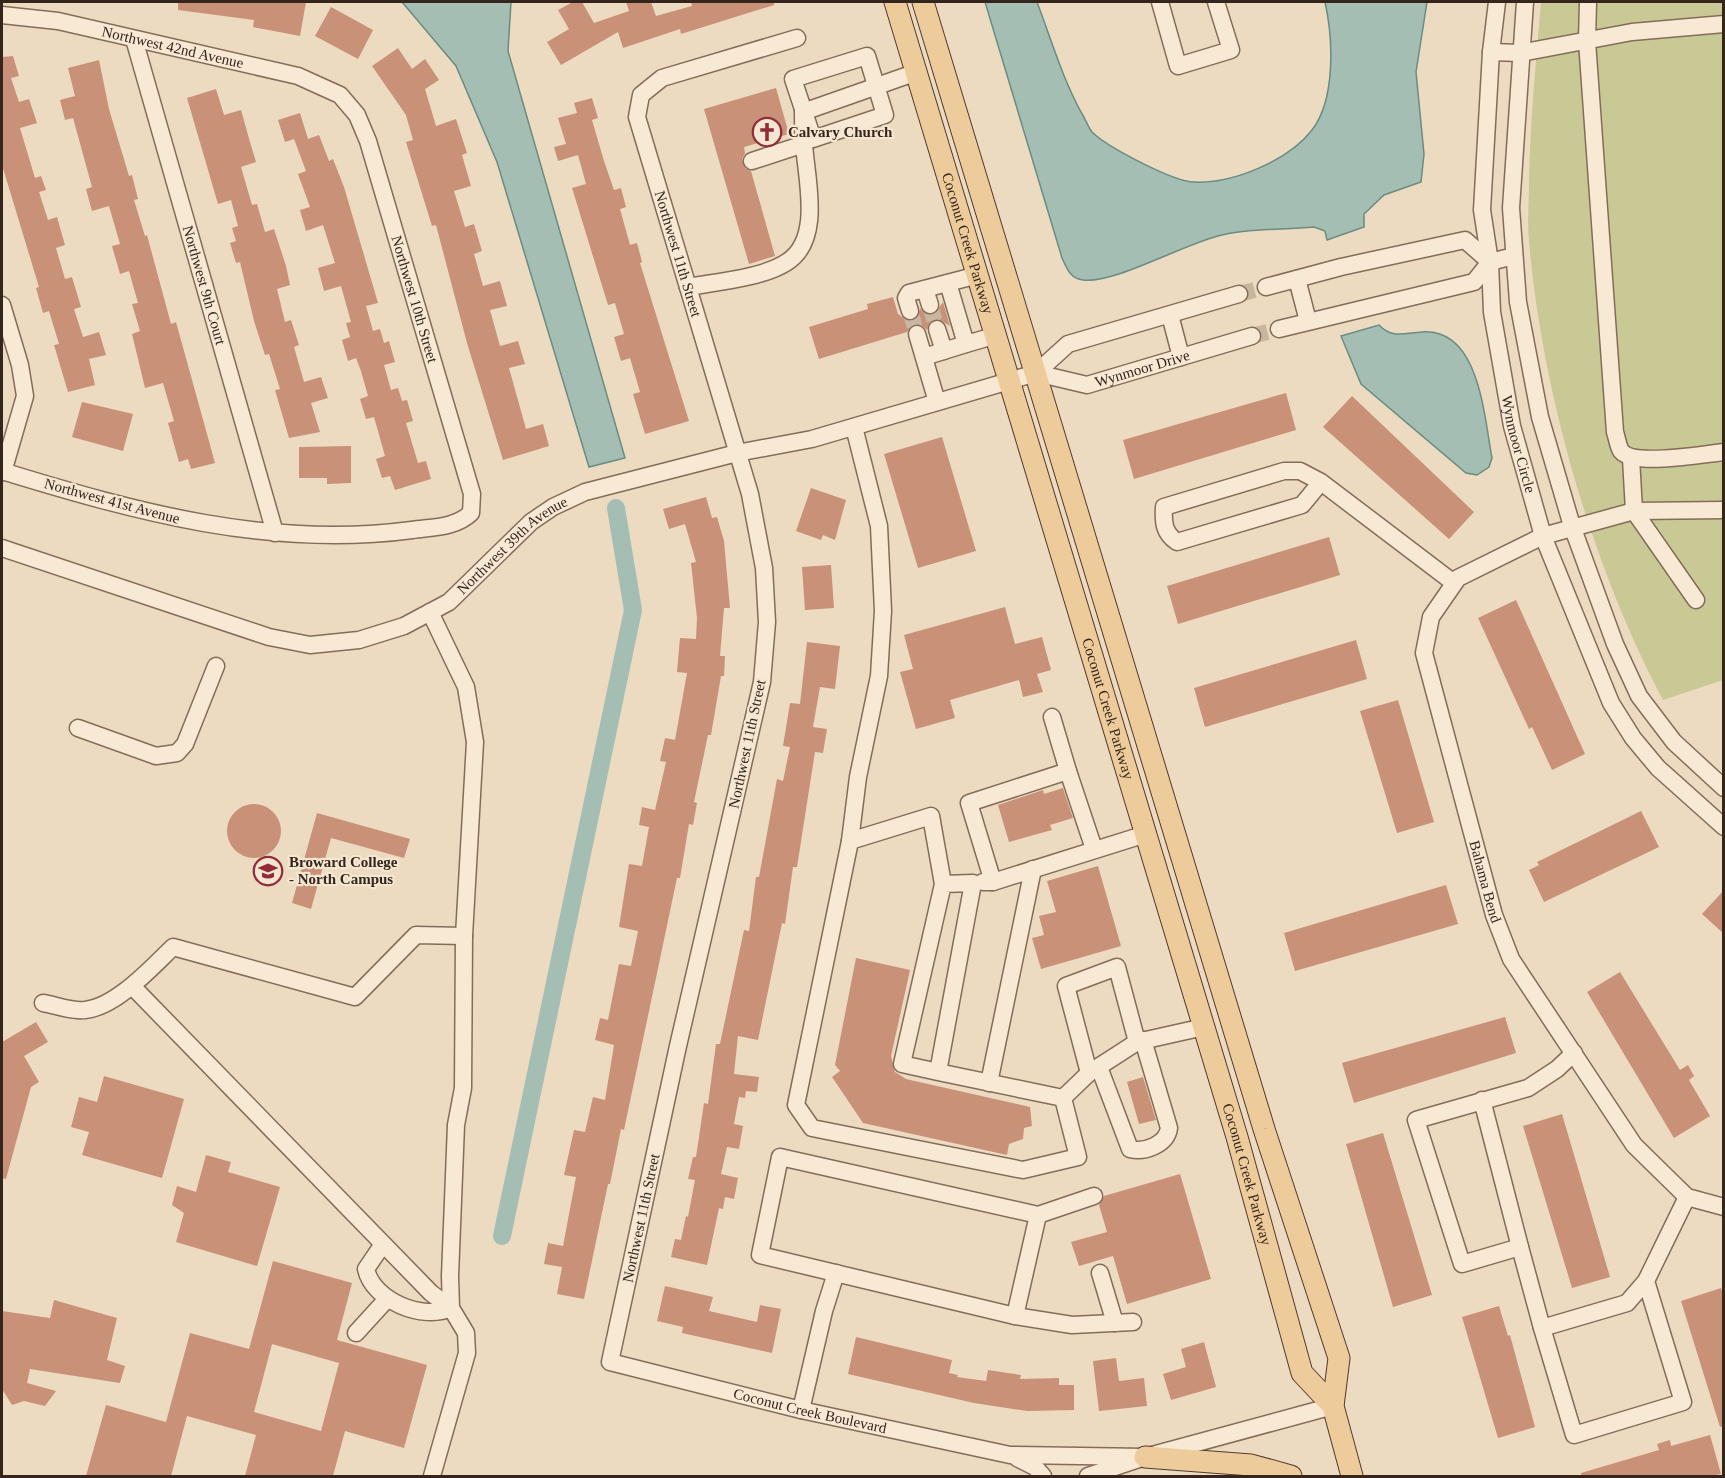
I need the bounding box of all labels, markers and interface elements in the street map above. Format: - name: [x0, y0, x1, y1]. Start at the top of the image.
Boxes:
- street label: Northwest 42nd Avenue: [100, 23, 245, 71]
- church icon: Calvary Church: [751, 116, 783, 148]
- place label: Calvary Church: [788, 124, 893, 140]
- street label: Coconut Creek Parkway: [939, 171, 997, 316]
- street label: Northwest 11th Street: [652, 189, 705, 320]
- street label: Northwest 9th Court: [180, 224, 229, 347]
- street label: Northwest 10th Street: [388, 234, 441, 365]
- street label: Wynmoor Drive: [1093, 347, 1192, 390]
- street label: Wynmoor Circle: [1499, 394, 1539, 495]
- street label: Northwest 41st Avenue: [42, 475, 182, 527]
- street label: Northwest 39th Avenue: [454, 493, 570, 597]
- street label: Coconut Creek Parkway: [1079, 636, 1137, 782]
- street label: Northwest 11th Street: [726, 677, 769, 810]
- street label: Bahama Bend: [1466, 839, 1504, 926]
- place label: Broward College - North Campus: [289, 854, 398, 887]
- school or university icon: Broward College - North Campus: [252, 855, 284, 887]
- street label: Coconut Creek Parkway: [1219, 1101, 1275, 1248]
- street label: Northwest 11th Street: [620, 1151, 663, 1284]
- street label: Coconut Creek Boulevard: [732, 1385, 888, 1436]

